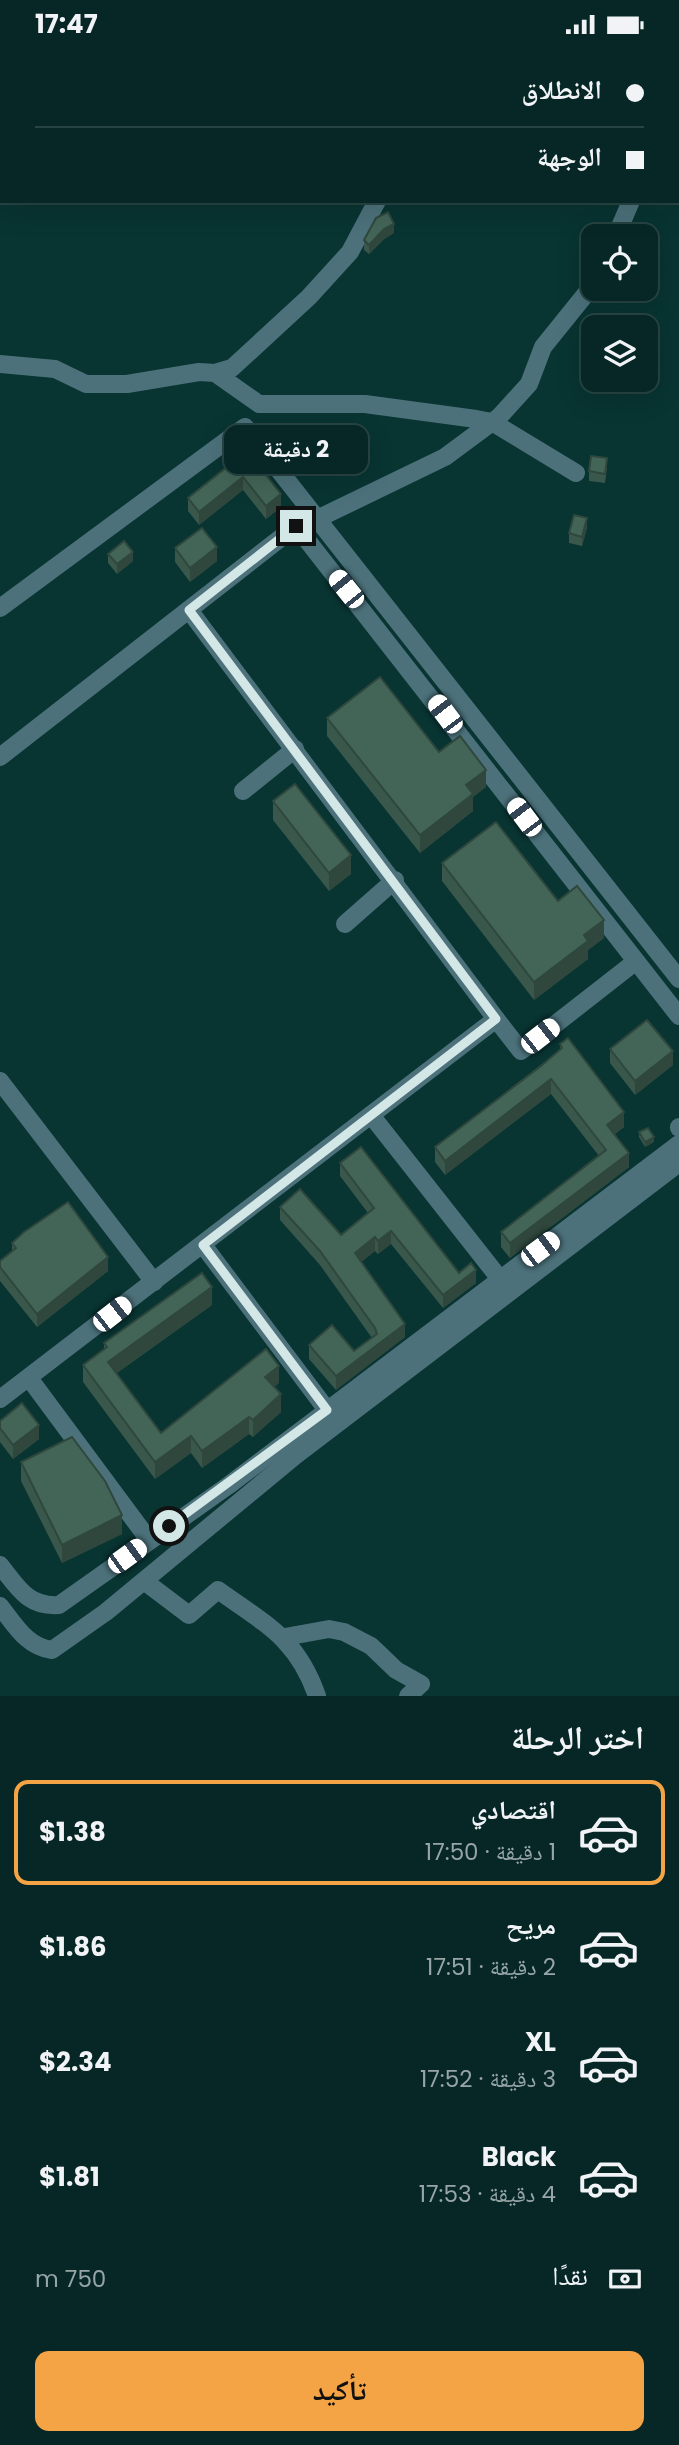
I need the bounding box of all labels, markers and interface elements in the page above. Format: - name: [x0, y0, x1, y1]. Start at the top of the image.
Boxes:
- text: 17:47: [35, 6, 98, 42]
- text: الانطلاق: [522, 72, 602, 108]
- text: الوجهة: [537, 139, 602, 175]
- map controls: [581, 224, 658, 392]
- button: locate: [581, 224, 658, 301]
- button: layers: [581, 315, 658, 392]
- callout: 2 دقيقة: [224, 425, 368, 473]
- text: 2 دقيقة: [263, 433, 329, 465]
- route end: [280, 510, 312, 542]
- car: [325, 566, 368, 612]
- car: [424, 691, 467, 737]
- car: [503, 794, 546, 840]
- car: [517, 1015, 564, 1057]
- car: [517, 1228, 564, 1270]
- car: [89, 1293, 136, 1335]
- route start: [153, 1510, 185, 1542]
- car: [104, 1535, 151, 1577]
- text: اختر الرحلة: [511, 1715, 644, 1760]
- text: اقتصادي: [471, 1792, 556, 1828]
- icon: car: [577, 1801, 640, 1864]
- text: $1.38: [39, 1814, 106, 1850]
- text: 1 دقيقة · 17:50: [425, 1836, 556, 1868]
- text: مريح: [506, 1907, 556, 1943]
- icon: car: [577, 1916, 640, 1979]
- text: $1.86: [39, 1929, 107, 1965]
- text: 2 دقيقة · 17:51: [426, 1951, 556, 1983]
- text: XL: [525, 2024, 556, 2060]
- icon: car: [577, 2031, 640, 2094]
- text: $2.34: [39, 2044, 112, 2080]
- text: 3 دقيقة · 17:52: [420, 2063, 556, 2095]
- text: Black: [482, 2139, 556, 2175]
- icon: car: [577, 2146, 640, 2209]
- text: $1.81: [39, 2159, 100, 2195]
- text: 4 دقيقة · 17:53: [419, 2178, 556, 2210]
- text: نقدًا: [552, 2258, 588, 2294]
- icon: cash: [606, 2260, 644, 2298]
- text: 750 m: [35, 2263, 106, 2295]
- button: تأكيد: [35, 2351, 644, 2431]

